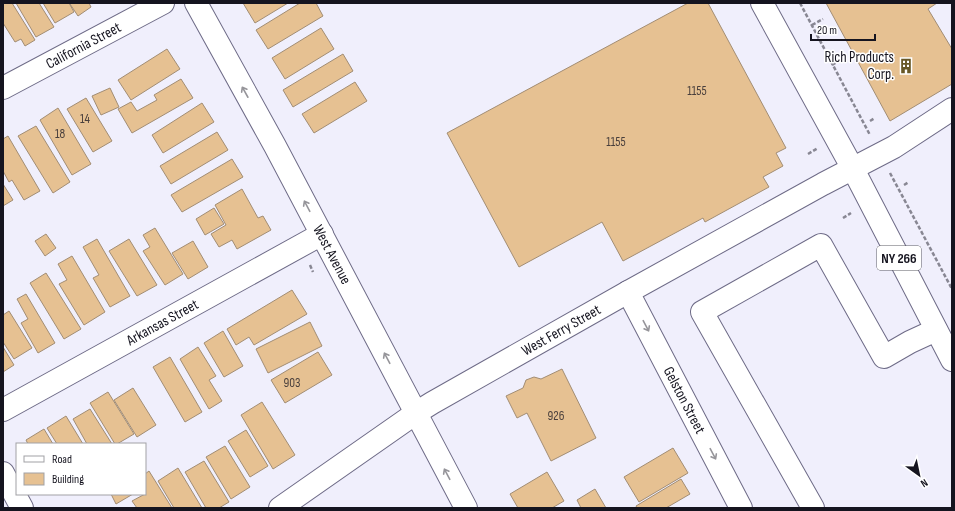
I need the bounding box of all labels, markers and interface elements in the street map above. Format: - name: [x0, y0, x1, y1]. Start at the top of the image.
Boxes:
- scale bar: [811, 16, 875, 42]
- street label: California Street: [43, 18, 125, 73]
- text: 20 m: [817, 23, 837, 38]
- place label: Rich Products Corp.: [825, 48, 894, 84]
- building icon: Rich Products Corp.: [897, 57, 915, 75]
- house number: 1155: [687, 83, 707, 99]
- one-way arrow: [241, 86, 248, 98]
- house number: 14: [80, 111, 91, 127]
- house number: 18: [55, 126, 65, 142]
- house number: 1155: [606, 134, 626, 150]
- one-way arrow: [303, 200, 310, 212]
- street label: West Avenue: [308, 222, 355, 288]
- road number: NY 266: [877, 246, 921, 270]
- street label: Arkansas Street: [122, 295, 202, 351]
- street label: West Ferry Street: [518, 300, 605, 360]
- one-way arrow: [642, 320, 650, 332]
- one-way arrow: [383, 352, 391, 364]
- street label: Gelston Street: [659, 364, 710, 437]
- house number: 903: [283, 375, 301, 391]
- house number: 926: [548, 408, 565, 424]
- legend: [16, 443, 146, 495]
- one-way arrow: [709, 448, 717, 460]
- text: Road: [52, 452, 72, 467]
- north arrow: [899, 455, 939, 495]
- one-way arrow: [443, 468, 451, 480]
- text: Building: [52, 472, 84, 487]
- text: N: [918, 476, 930, 490]

